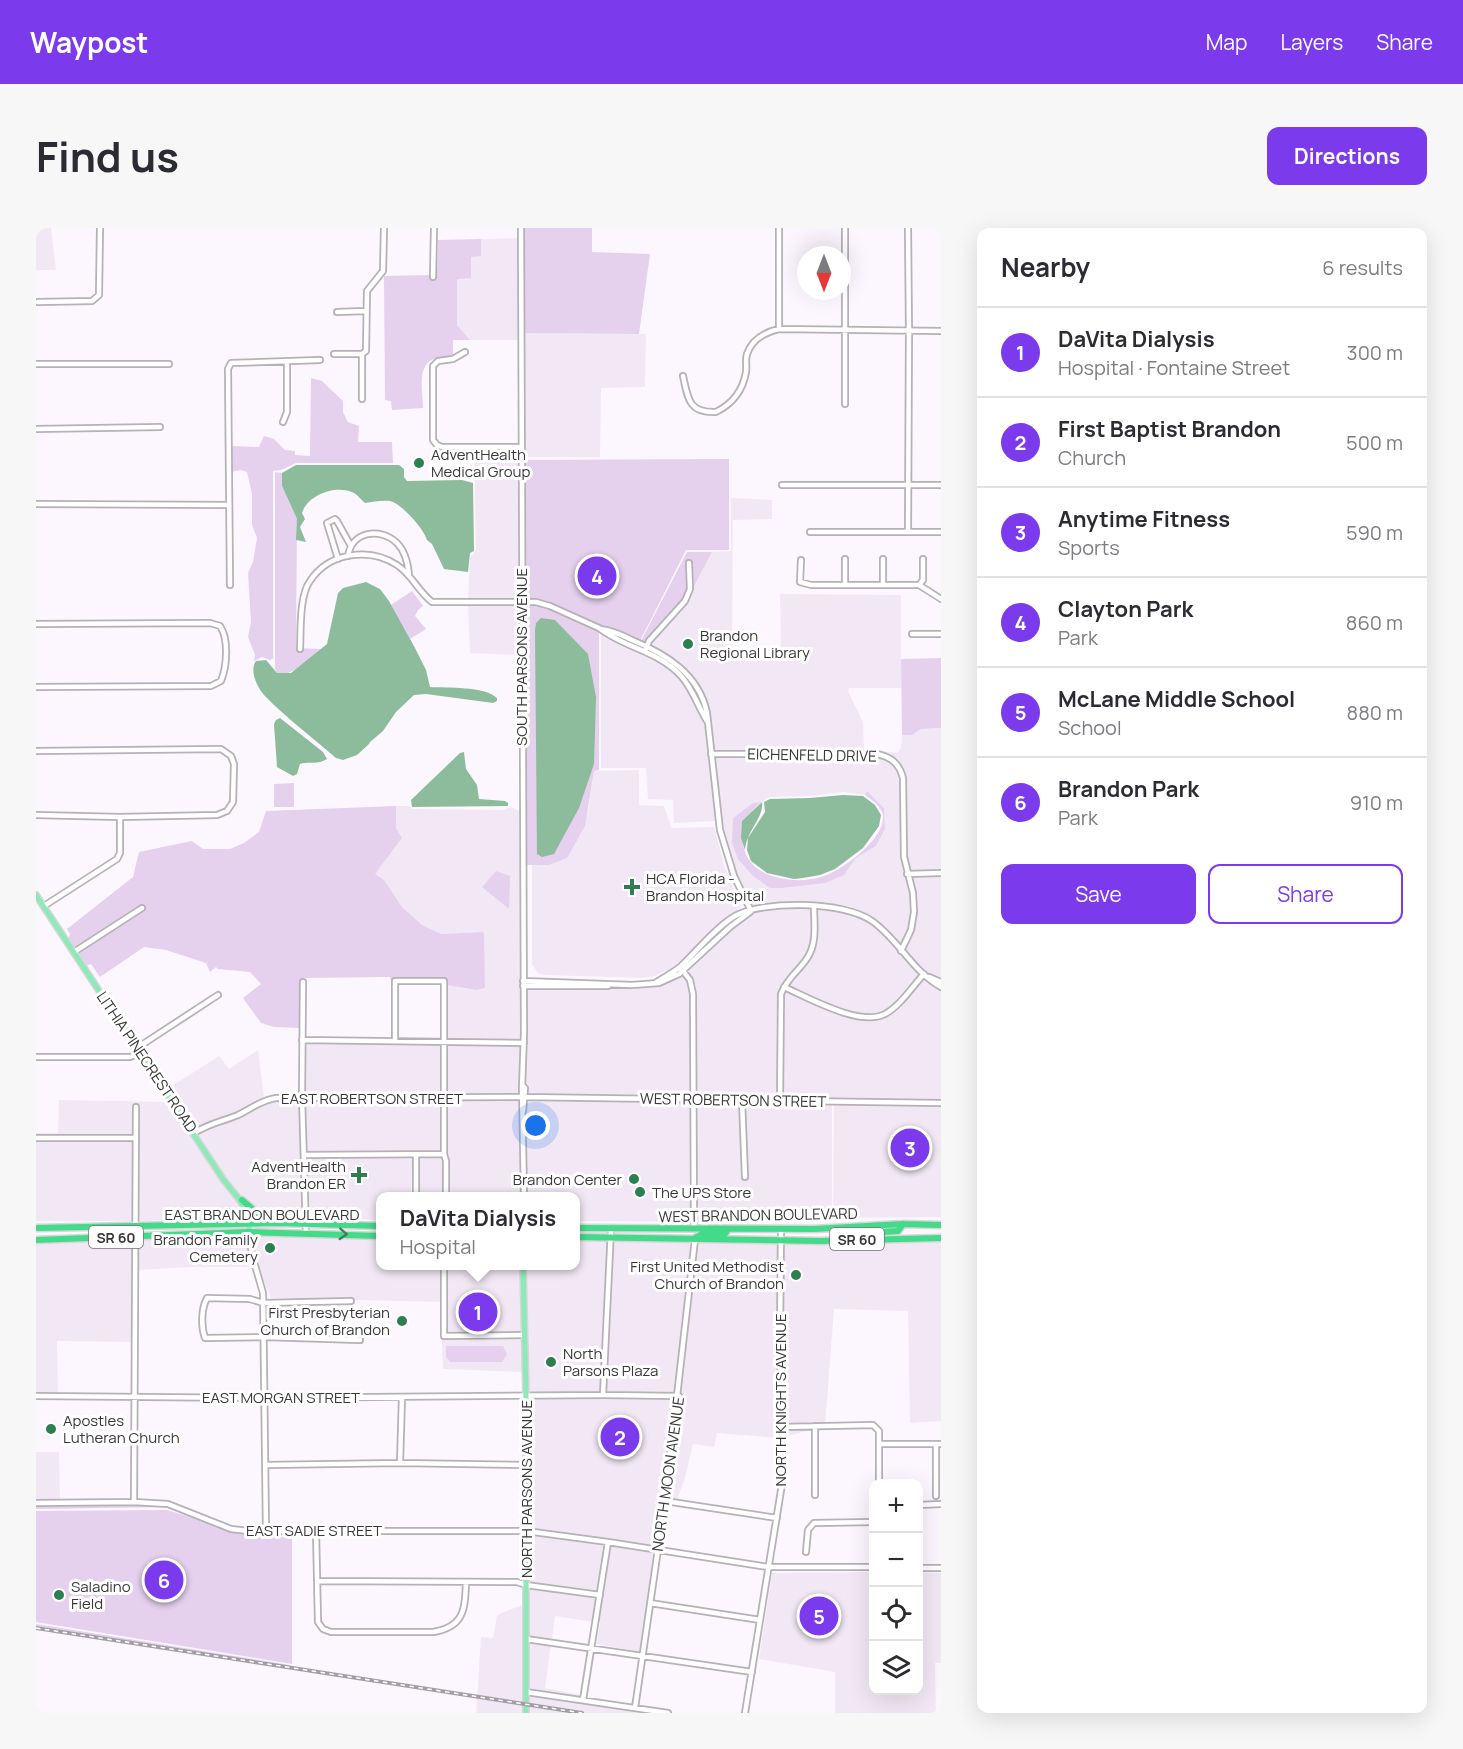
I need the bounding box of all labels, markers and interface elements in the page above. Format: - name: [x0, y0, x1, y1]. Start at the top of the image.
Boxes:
- text: Waypost: [30, 23, 149, 61]
- text: Map: [1206, 28, 1247, 56]
- text: Layers: [1280, 28, 1343, 56]
- text: Share: [1376, 28, 1433, 56]
- text: Find us: [36, 127, 179, 185]
- button: Directions: [1267, 127, 1427, 185]
- north arrow: [797, 246, 851, 300]
- text: Nearby: [1001, 249, 1090, 285]
- text: 6 results: [1322, 254, 1403, 281]
- text: DaVita Dialysis: [1058, 324, 1215, 354]
- text: 1: [1016, 339, 1025, 366]
- text: 300 m: [1347, 339, 1403, 366]
- text: Hospital · Fontaine Street: [1058, 354, 1290, 381]
- text: First Baptist Brandon: [1058, 414, 1281, 444]
- text: 2: [1015, 429, 1026, 456]
- text: 500 m: [1346, 429, 1403, 456]
- place label: AdventHealth Medical Group: [431, 444, 530, 482]
- text: Church: [1058, 444, 1126, 471]
- marker: AdventHealth Medical Group: [412, 456, 426, 470]
- text: Anytime Fitness: [1058, 504, 1230, 534]
- text: 3: [1015, 519, 1026, 546]
- text: 590 m: [1346, 519, 1403, 546]
- text: Sports: [1058, 534, 1120, 561]
- pin: 4: [578, 554, 616, 598]
- street label: SOUTH PARSONS AVENUE: [511, 568, 532, 746]
- text: Clayton Park: [1058, 594, 1193, 624]
- text: 4: [1014, 609, 1027, 636]
- text: 860 m: [1346, 609, 1403, 636]
- text: Park: [1058, 624, 1098, 651]
- place label: Brandon Regional Library: [700, 625, 810, 663]
- marker: Brandon Regional Library: [681, 637, 695, 651]
- text: McLane Middle School: [1058, 684, 1295, 714]
- text: 5: [1015, 699, 1026, 726]
- text: 880 m: [1347, 699, 1403, 726]
- text: School: [1058, 714, 1122, 741]
- street label: EICHENFELD DRIVE: [747, 743, 877, 767]
- text: Brandon Park: [1058, 774, 1199, 804]
- text: 6: [1014, 789, 1027, 816]
- text: 910 m: [1350, 789, 1403, 816]
- text: Park: [1058, 804, 1098, 831]
- button: Save: [1001, 864, 1196, 924]
- button: Share: [1208, 864, 1403, 924]
- place label: HCA Florida - Brandon Hospital: [646, 868, 764, 906]
- marker: HCA Florida - Brandon Hospital: [623, 878, 641, 896]
- street label: LITHIA PINECREST ROAD: [92, 987, 202, 1137]
- street label: EAST ROBERTSON STREET: [281, 1088, 463, 1109]
- street label: WEST ROBERTSON STREET: [640, 1088, 826, 1112]
- your location: [521, 1111, 550, 1140]
- pin: 3: [890, 1126, 930, 1170]
- place label: AdventHealth Brandon ER: [251, 1156, 346, 1194]
- marker: AdventHealth Brandon ER: [350, 1166, 368, 1184]
- place label: Brandon Center: [513, 1169, 623, 1190]
- marker: Brandon Center: [627, 1172, 641, 1186]
- place label: The UPS Store: [652, 1182, 752, 1203]
- marker: The UPS Store: [633, 1185, 647, 1199]
- popup: [376, 1192, 580, 1270]
- text: DaVita Dialysis: [400, 1203, 556, 1233]
- street label: WEST BRANDON BOULEVARD: [658, 1203, 858, 1227]
- street label: EAST BRANDON BOULEVARD: [165, 1204, 359, 1225]
- road number: SR 60: [89, 1226, 143, 1248]
- one-way arrow: [339, 1228, 348, 1241]
- road number: SR 60: [830, 1228, 884, 1250]
- place label: Brandon Family Cemetery: [154, 1229, 258, 1267]
- text: Hospital: [400, 1233, 476, 1260]
- marker: Brandon Family Cemetery: [263, 1241, 277, 1255]
- place label: First United Methodist Church of Brandon: [630, 1256, 784, 1294]
- marker: First United Methodist Church of Brandon: [789, 1268, 803, 1282]
- pin: 1: [458, 1290, 498, 1334]
- place label: First Presbyterian Church of Brandon: [261, 1302, 390, 1340]
- marker: First Presbyterian Church of Brandon: [395, 1314, 409, 1328]
- street label: NORTH KNIGHTS AVENUE: [770, 1314, 791, 1486]
- place label: North Parsons Plaza: [563, 1343, 658, 1381]
- marker: North Parsons Plaza: [544, 1355, 558, 1369]
- street label: EAST MORGAN STREET: [202, 1387, 360, 1408]
- street label: NORTH MOON AVENUE: [647, 1395, 689, 1553]
- street label: NORTH PARSONS AVENUE: [516, 1400, 537, 1578]
- place label: Apostles Lutheran Church: [63, 1410, 180, 1448]
- pin: 2: [600, 1414, 640, 1460]
- marker: Apostles Lutheran Church: [44, 1422, 58, 1436]
- map controls: [869, 1479, 923, 1695]
- button: +: [869, 1479, 923, 1533]
- street label: EAST SADIE STREET: [246, 1520, 382, 1541]
- button: −: [869, 1533, 923, 1587]
- pin: 6: [144, 1558, 184, 1602]
- place label: Saladino Field: [71, 1576, 131, 1614]
- button: locate: [869, 1587, 923, 1641]
- marker: Saladino Field: [52, 1588, 66, 1602]
- pin: 5: [800, 1594, 838, 1638]
- button: layers: [869, 1641, 923, 1695]

